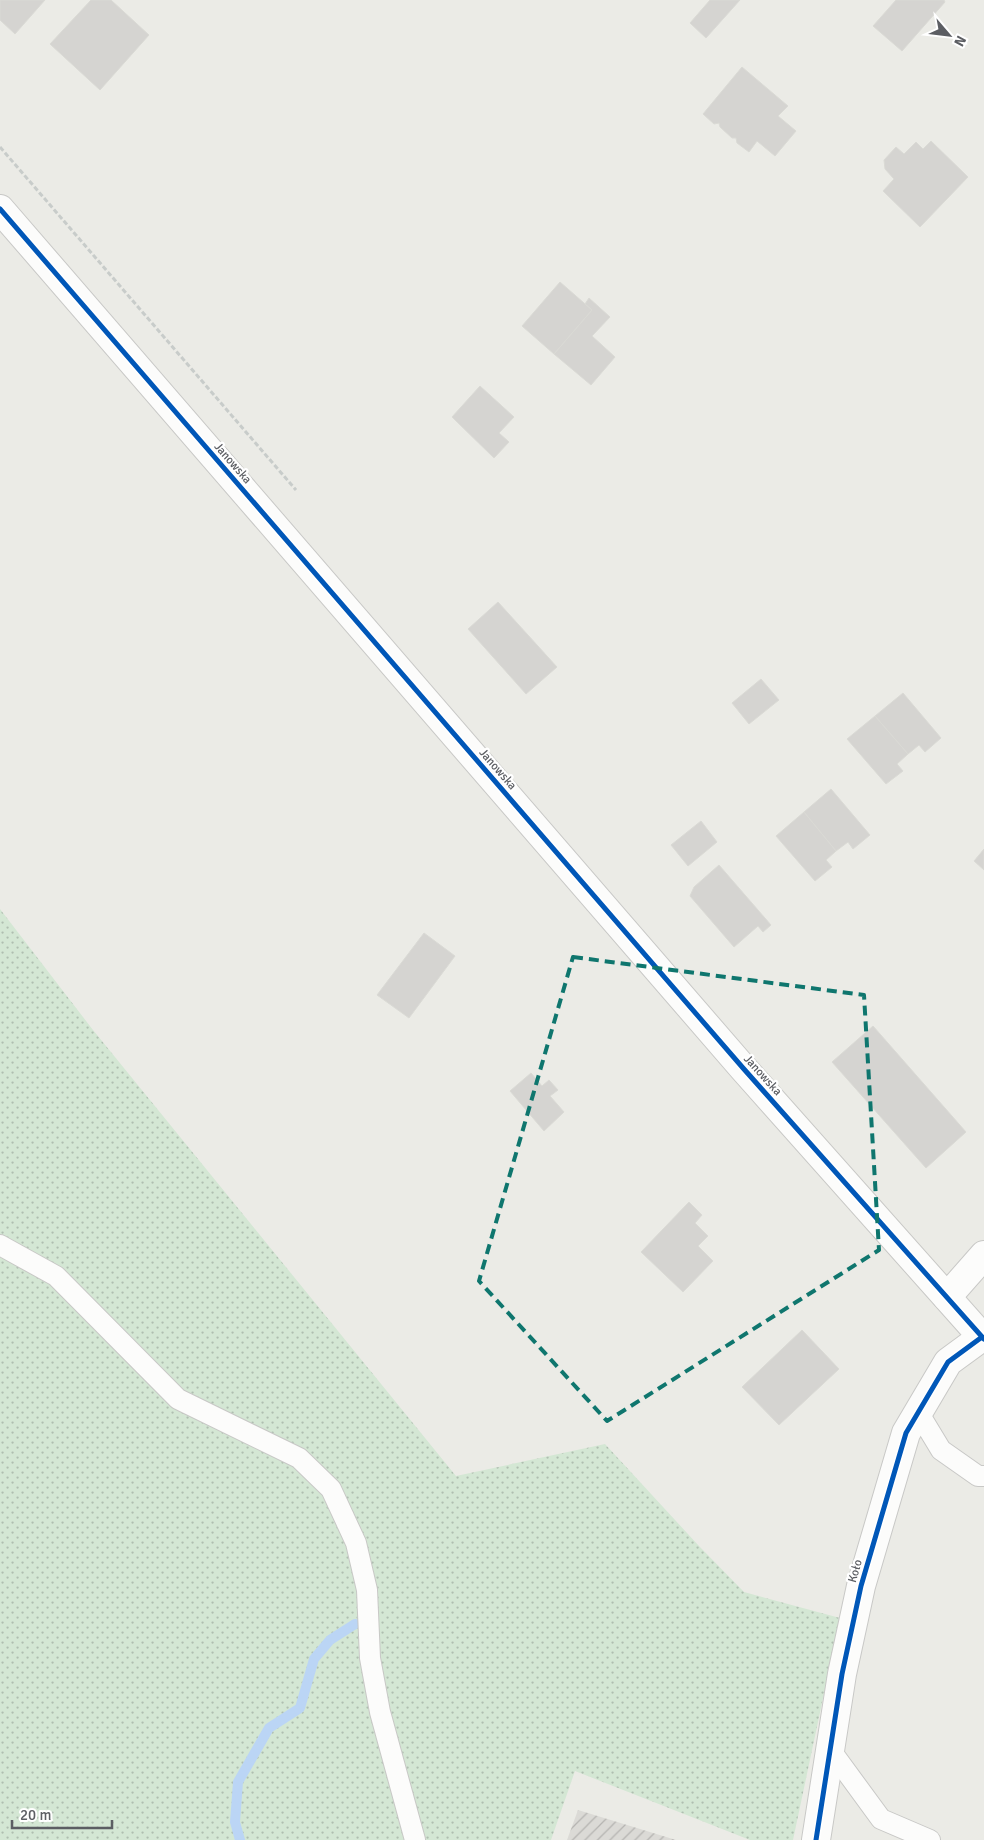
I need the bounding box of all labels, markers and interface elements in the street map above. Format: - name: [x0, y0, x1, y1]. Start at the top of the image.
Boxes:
- north arrow: [924, 10, 974, 60]
- text: N: [950, 33, 970, 49]
- street label: Janowska: [211, 440, 255, 487]
- street label: Janowska: [476, 746, 520, 793]
- street label: Janowska: [740, 1052, 785, 1099]
- street label: Koło: [845, 1558, 866, 1584]
- scale bar: [12, 1798, 112, 1830]
- text: 20 m: [20, 1806, 51, 1824]

